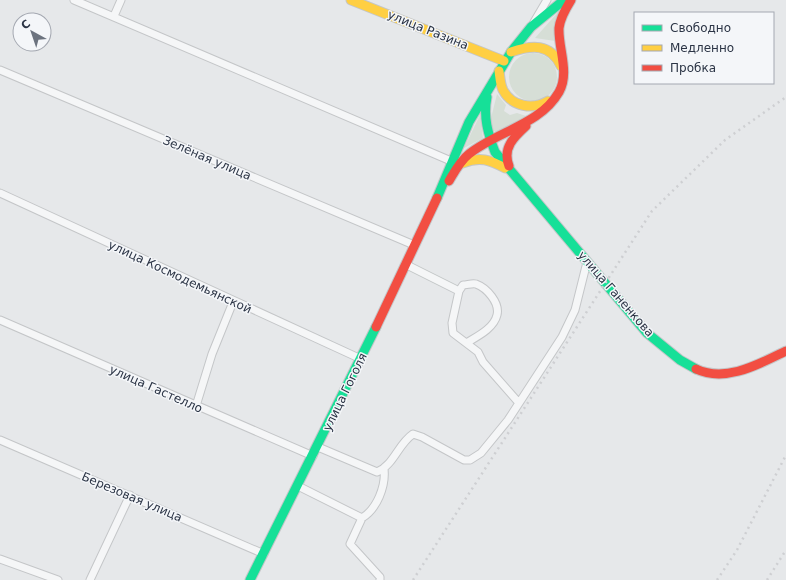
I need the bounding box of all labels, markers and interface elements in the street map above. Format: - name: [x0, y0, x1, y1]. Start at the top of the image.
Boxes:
- street label: улица Разина: [386, 7, 470, 53]
- north arrow: [12, 12, 52, 52]
- legend: [634, 12, 774, 84]
- text: С: [19, 17, 33, 32]
- text: Свободно: [670, 21, 731, 35]
- text: Медленно: [670, 41, 734, 55]
- text: Пробка: [670, 61, 716, 75]
- street label: Зелёная улица: [161, 133, 253, 183]
- street label: улица Космодемьянской: [106, 238, 254, 316]
- street label: улица Ганенкова: [575, 248, 657, 340]
- street label: улица Гоголя: [320, 351, 370, 433]
- street label: улица Гастелло: [107, 362, 205, 416]
- street label: Березовая улица: [80, 469, 184, 525]

